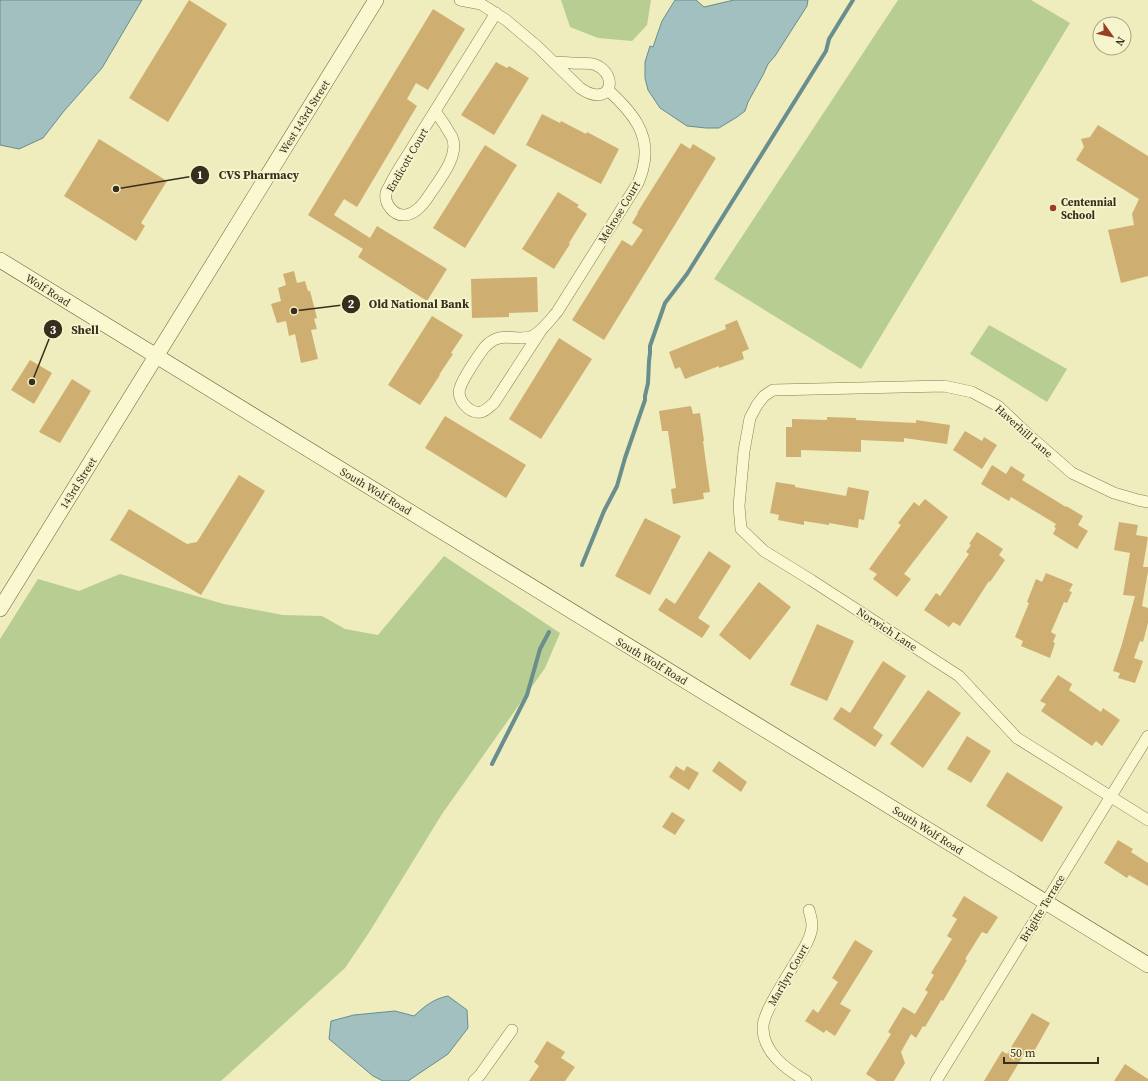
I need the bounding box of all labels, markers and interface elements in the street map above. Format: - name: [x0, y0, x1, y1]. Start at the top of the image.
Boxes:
- north arrow: [1092, 16, 1132, 56]
- text: N: [1111, 34, 1128, 49]
- street label: West 143rd Street: [276, 77, 333, 157]
- street label: Endicott Court: [383, 125, 432, 195]
- callout: CVS Pharmacy: [190, 163, 307, 187]
- text: 1: [197, 167, 203, 183]
- text: CVS Pharmacy: [219, 167, 300, 183]
- street label: Melrose Court: [595, 178, 644, 246]
- place label: Centennial School: [1061, 195, 1117, 223]
- marker: Centennial School: [1048, 203, 1058, 213]
- street label: Wolf Road: [22, 271, 74, 311]
- callout: Old National Bank: [341, 292, 477, 316]
- text: 2: [348, 296, 355, 312]
- text: Old National Bank: [369, 296, 470, 312]
- callout: Shell: [43, 317, 107, 341]
- text: 3: [50, 322, 57, 338]
- text: Shell: [71, 322, 99, 338]
- street label: Haverhill Lane: [992, 401, 1056, 462]
- street label: 143rd Street: [57, 454, 100, 512]
- street label: South Wolf Road: [337, 464, 415, 519]
- street label: Norwich Lane: [854, 604, 920, 655]
- street label: South Wolf Road: [613, 634, 691, 689]
- street label: South Wolf Road: [890, 803, 967, 859]
- street label: Brigitte Terrace: [1016, 871, 1069, 945]
- street label: Marilyn Court: [765, 941, 812, 1009]
- scale bar: [1004, 1039, 1098, 1065]
- text: 50 m: [1010, 1045, 1036, 1061]

